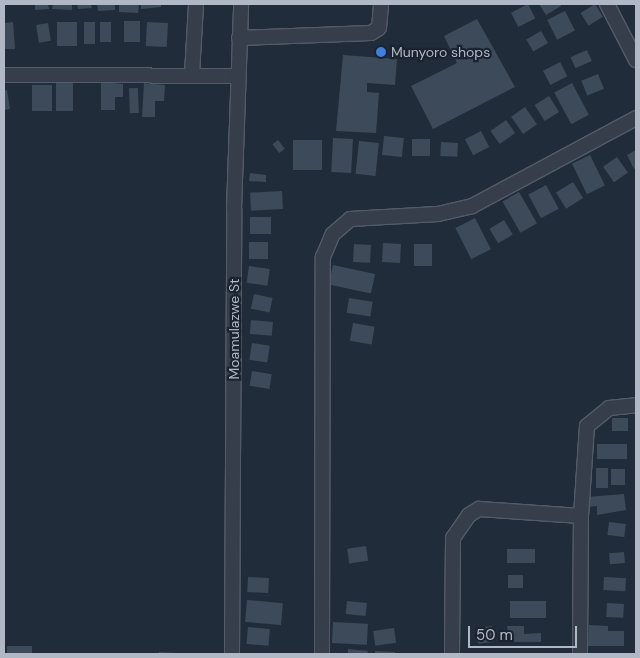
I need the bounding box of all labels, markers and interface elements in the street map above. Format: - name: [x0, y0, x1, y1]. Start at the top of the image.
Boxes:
- place label: Munyoro shops: [391, 44, 490, 60]
- marker: Munyoro shops: [375, 46, 387, 58]
- street label: Moamulazwe St: [226, 278, 242, 380]
- scale bar: [470, 616, 579, 648]
- text: 50 m: [476, 625, 513, 645]

